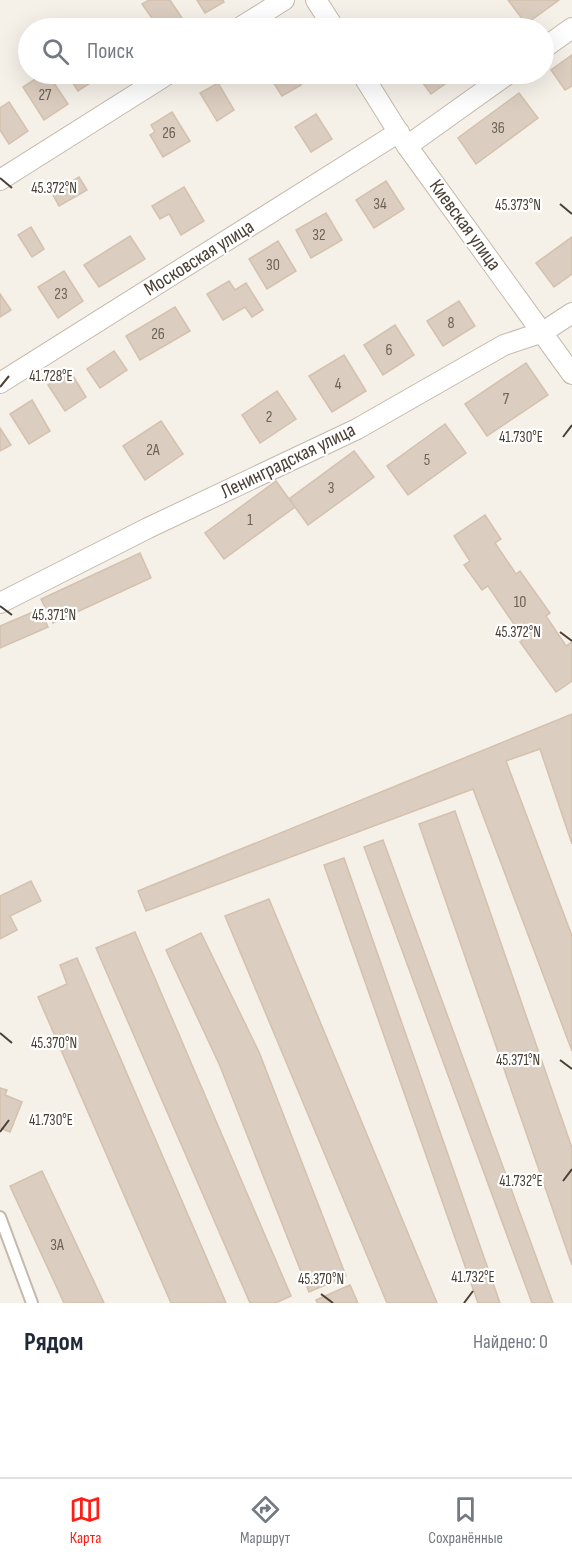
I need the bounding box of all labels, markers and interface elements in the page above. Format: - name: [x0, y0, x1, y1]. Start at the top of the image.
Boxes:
- search box: [18, 18, 554, 84]
- icon: search: [39, 35, 72, 68]
- text: Поиск: [87, 38, 133, 65]
- house number: 27: [38, 86, 52, 105]
- house number: 36: [491, 119, 505, 138]
- house number: 26: [162, 124, 176, 143]
- street label: Киевская улица: [424, 175, 506, 275]
- text: 45.372°N: [31, 179, 77, 198]
- house number: 34: [373, 195, 387, 214]
- text: 45.373°N: [495, 196, 541, 215]
- street label: Московская улица: [140, 215, 258, 301]
- house number: 32: [312, 226, 326, 245]
- house number: 30: [266, 256, 280, 275]
- house number: 23: [54, 285, 68, 304]
- house number: 8: [447, 314, 455, 333]
- house number: 26: [151, 325, 165, 344]
- house number: 6: [385, 341, 393, 360]
- text: 41.728°E: [29, 367, 73, 386]
- house number: 4: [335, 375, 342, 394]
- house number: 7: [503, 390, 510, 409]
- house number: 2: [266, 408, 272, 427]
- street label: Ленинградская улица: [217, 418, 359, 504]
- text: 41.730°E: [499, 428, 543, 447]
- house number: 2А: [146, 441, 160, 460]
- house number: 5: [424, 451, 430, 470]
- house number: 3: [328, 479, 334, 498]
- house number: 1: [247, 511, 253, 530]
- house number: 10: [514, 593, 526, 612]
- text: 45.371°N: [32, 606, 76, 625]
- text: 45.372°N: [495, 623, 541, 642]
- text: 45.370°N: [31, 1034, 77, 1053]
- text: 45.371°N: [496, 1051, 540, 1070]
- text: 41.730°E: [29, 1111, 73, 1130]
- text: 41.732°E: [499, 1172, 543, 1191]
- house number: 3А: [50, 1236, 64, 1255]
- text: 41.732°E: [451, 1268, 495, 1287]
- text: 45.370°N: [298, 1270, 344, 1289]
- text: Рядом: [24, 1327, 83, 1358]
- text: Найдено: 0: [473, 1330, 548, 1354]
- tab: Карта: [69, 1493, 102, 1548]
- tab: Маршрут: [240, 1493, 290, 1548]
- tab: Сохранённые: [428, 1493, 503, 1548]

